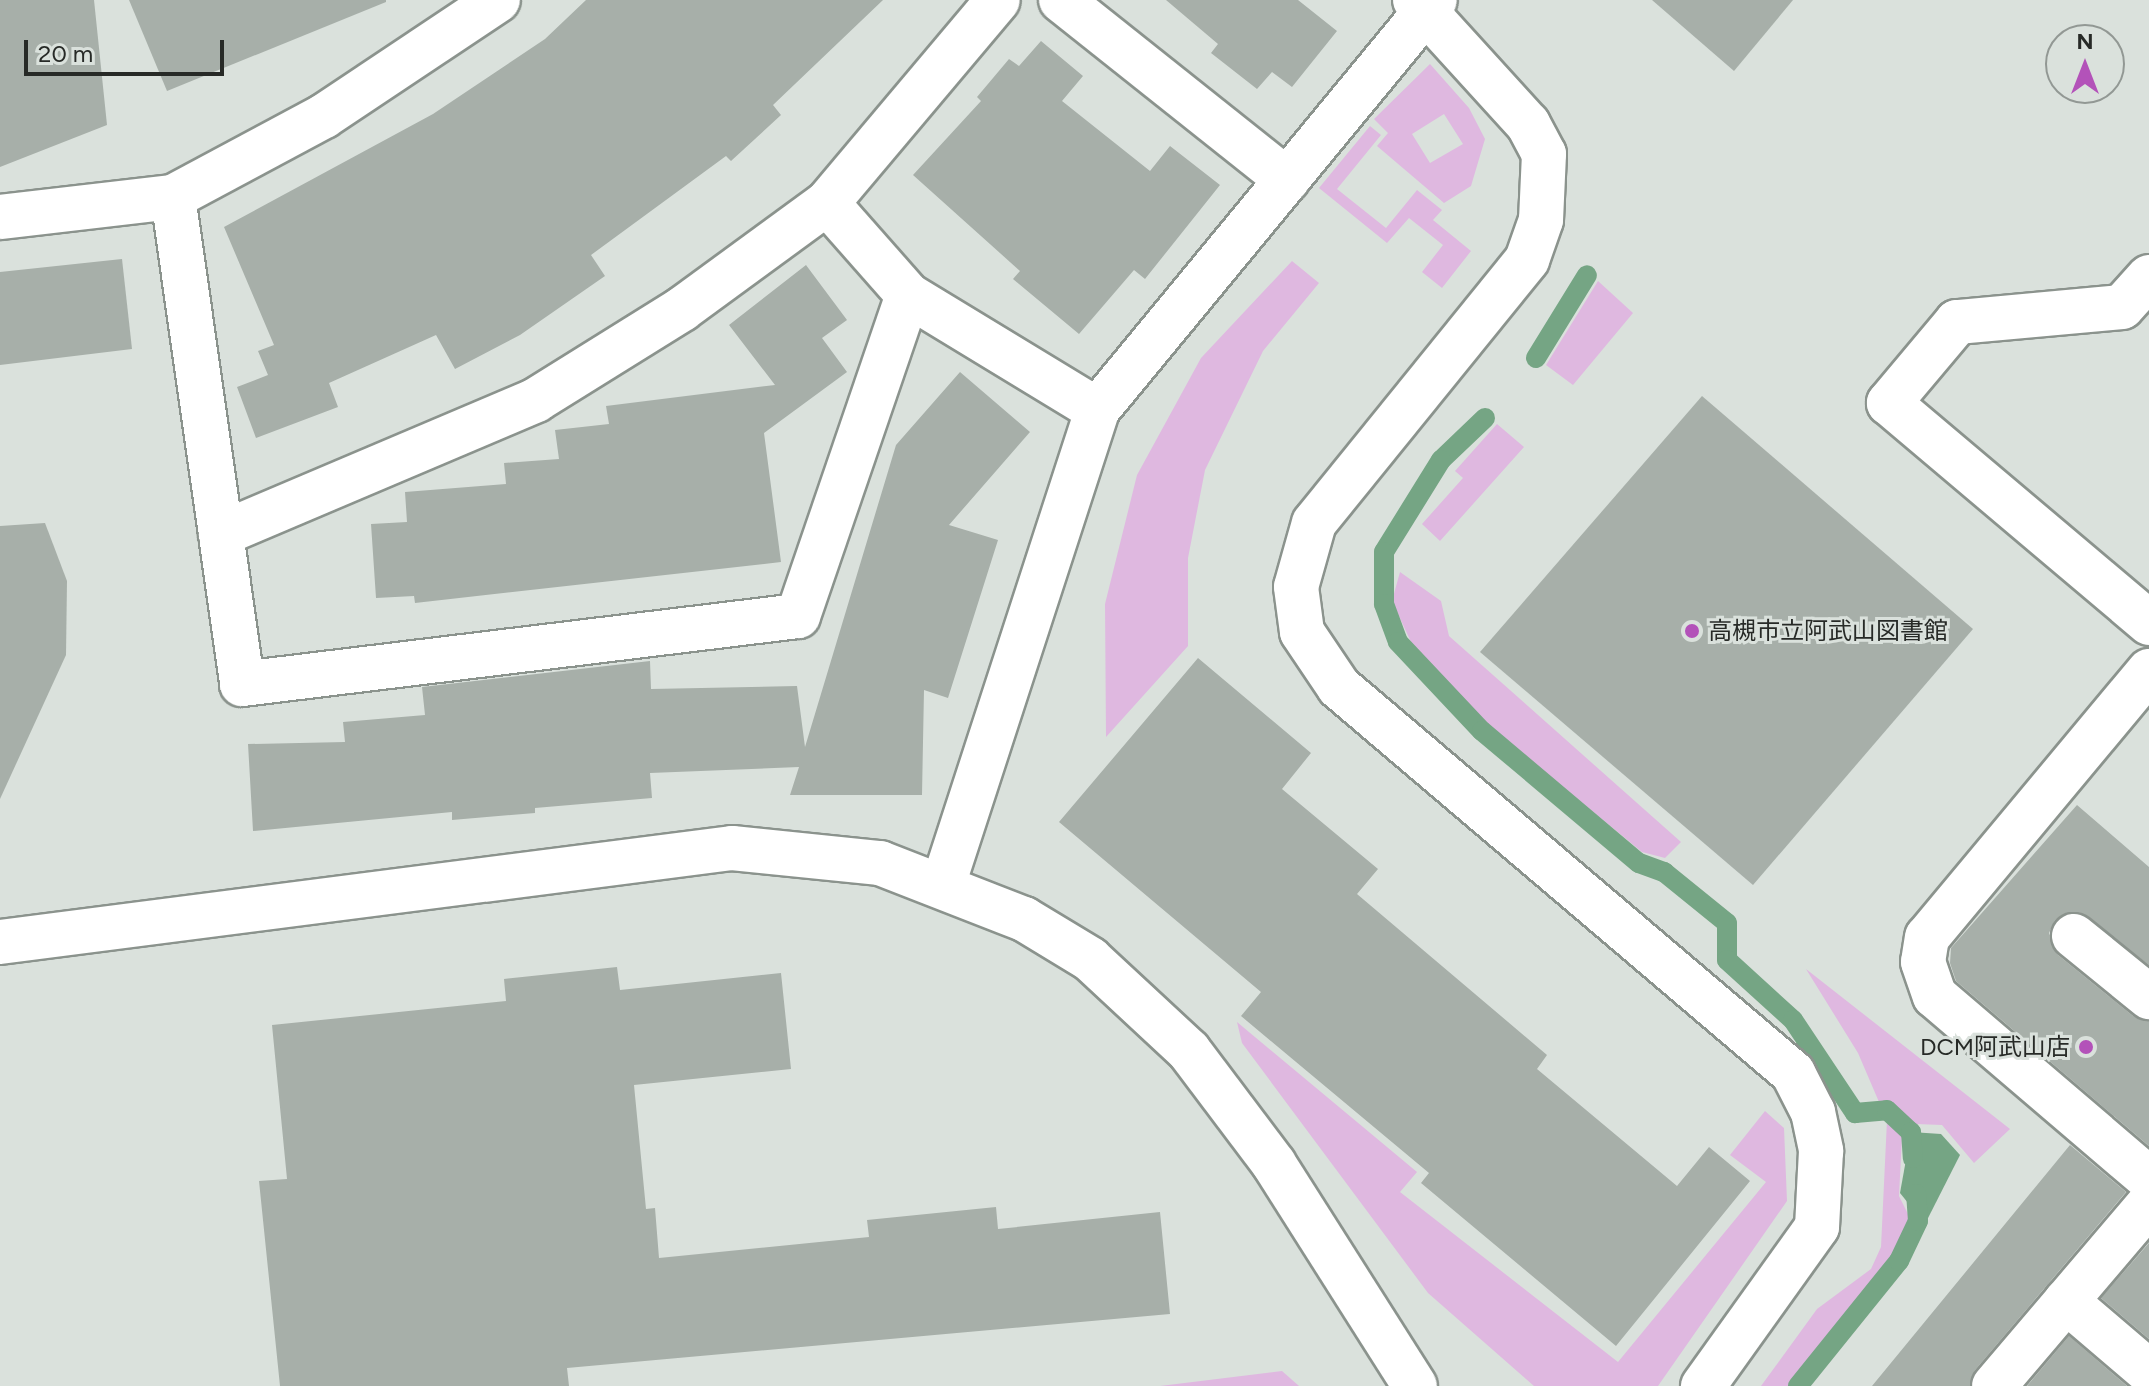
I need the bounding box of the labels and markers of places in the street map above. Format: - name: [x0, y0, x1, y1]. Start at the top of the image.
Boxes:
- place label: 高槻市立阿武山図書館: [1708, 617, 1948, 645]
- marker: 高槻市立阿武山図書館: [1683, 622, 1701, 640]
- place label: DCM阿武山店: [1920, 1033, 2070, 1061]
- marker: DCM阿武山店: [2077, 1038, 2095, 1056]

